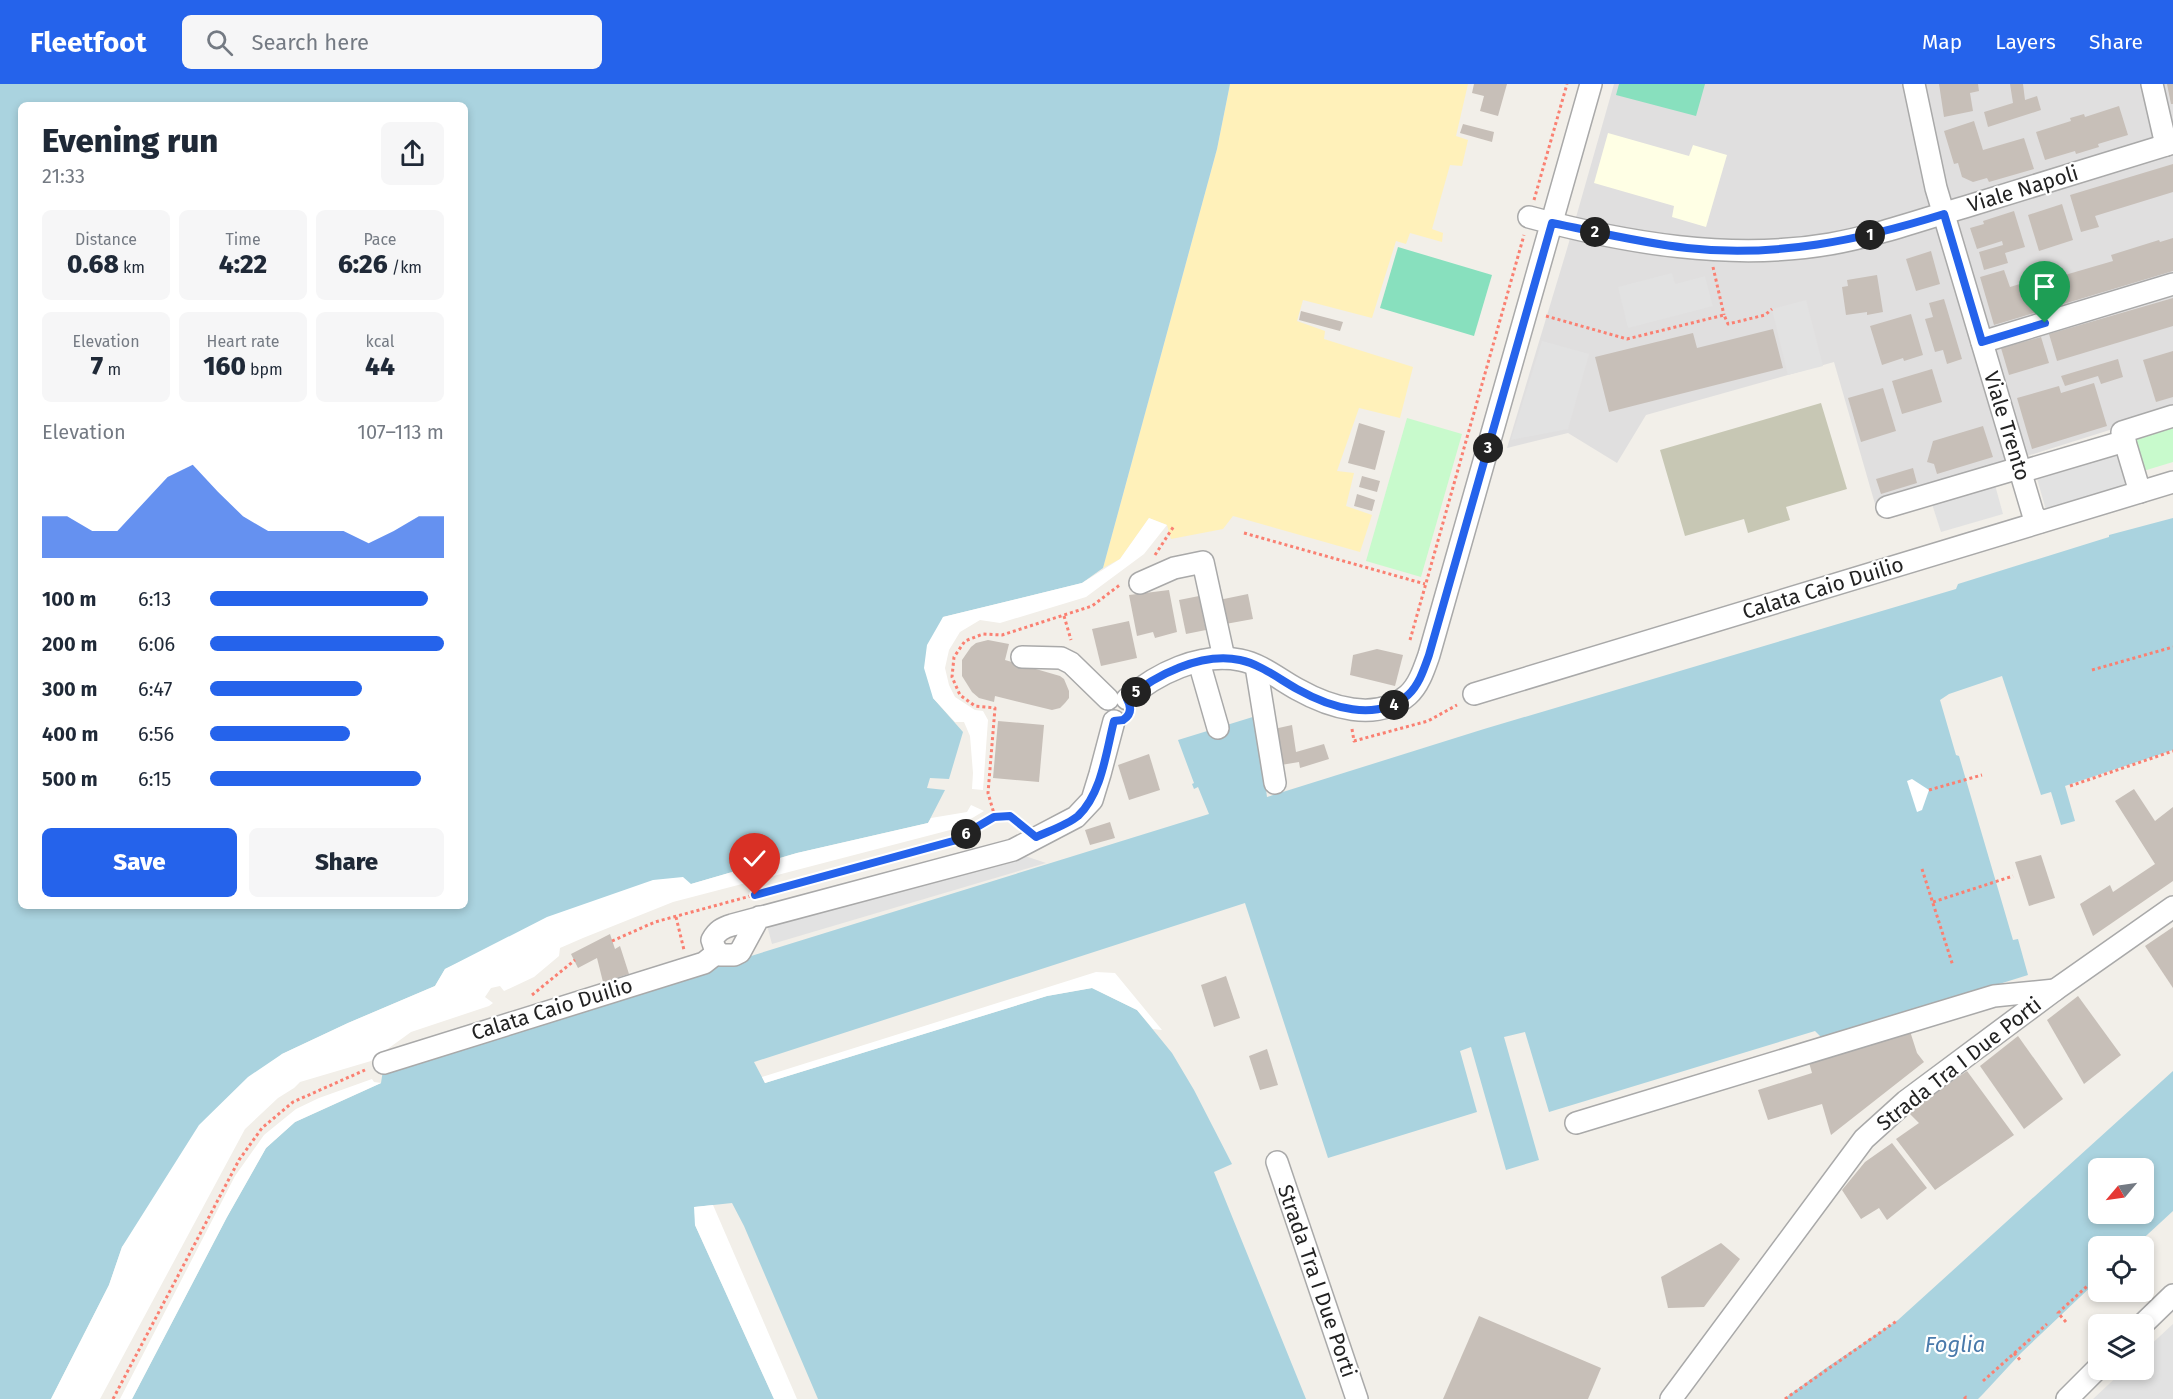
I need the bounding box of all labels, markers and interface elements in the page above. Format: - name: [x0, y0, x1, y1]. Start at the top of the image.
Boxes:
- search box: [182, 15, 602, 69]
- text: Fleetfoot: [30, 26, 146, 59]
- icon: search: [203, 26, 236, 59]
- text: Search here: [251, 29, 369, 56]
- text: Map: [1922, 29, 1962, 55]
- text: Layers: [1995, 29, 2056, 55]
- text: Share: [2089, 29, 2143, 55]
- text: Evening run: [42, 121, 218, 161]
- button: share: [381, 122, 444, 185]
- street label: Viale Napoli: [1964, 160, 2082, 218]
- text: 21:33: [42, 164, 85, 188]
- pin: 2: [1580, 217, 1610, 247]
- pin: 1: [1855, 220, 1885, 250]
- text: 2: [1591, 222, 1599, 241]
- text: 1: [1866, 225, 1874, 244]
- text: Distance: [75, 230, 137, 249]
- text: Time: [225, 230, 261, 249]
- text: Pace: [363, 230, 397, 249]
- text: 0.68: [67, 249, 119, 280]
- text: 4:22: [219, 249, 267, 280]
- text: 6:26: [338, 249, 388, 280]
- text: km: [119, 258, 145, 277]
- text: /km: [388, 258, 422, 277]
- pin: [2019, 261, 2070, 323]
- icon: arrive: [2028, 270, 2061, 303]
- text: Elevation: [72, 332, 140, 351]
- text: Heart rate: [207, 332, 279, 351]
- text: kcal: [366, 332, 394, 351]
- text: 7: [91, 351, 103, 382]
- text: 160: [203, 351, 246, 382]
- text: 44: [365, 351, 395, 382]
- text: m: [103, 360, 121, 379]
- text: bpm: [246, 360, 283, 379]
- street label: Viale Trento: [1978, 368, 2036, 484]
- text: Elevation: [42, 420, 126, 444]
- text: 107–113 m: [357, 420, 444, 444]
- pin: 3: [1473, 433, 1503, 463]
- text: 3: [1484, 438, 1492, 457]
- street label: Calata Caio Duilio: [1739, 551, 1907, 625]
- text: 100 m: [42, 587, 96, 611]
- text: 6:13: [138, 587, 171, 611]
- text: 200 m: [42, 632, 97, 656]
- text: 6:06: [138, 632, 175, 656]
- text: 300 m: [42, 677, 97, 701]
- text: 6:47: [138, 677, 172, 701]
- pin: 5: [1121, 677, 1151, 707]
- text: 5: [1132, 682, 1140, 701]
- pin: 4: [1379, 690, 1409, 720]
- text: 4: [1389, 695, 1399, 714]
- text: 400 m: [42, 722, 98, 746]
- text: 6:56: [138, 722, 174, 746]
- text: 500 m: [42, 767, 98, 791]
- text: 6:15: [138, 767, 171, 791]
- pin: 6: [951, 819, 981, 849]
- text: 6: [961, 824, 971, 843]
- button: Save: [42, 828, 237, 897]
- button: Share: [249, 828, 444, 897]
- pin: [729, 833, 780, 895]
- icon: check: [738, 842, 771, 875]
- street label: Calata Caio Duilio: [468, 972, 636, 1046]
- street label: Strada Tra I Due Porti: [1871, 992, 2047, 1136]
- north arrow: [2088, 1158, 2154, 1224]
- map controls: [2088, 1158, 2154, 1380]
- street label: Strada Tra I Due Porti: [1272, 1181, 1362, 1381]
- button: locate: [2088, 1236, 2154, 1302]
- button: layers: [2088, 1314, 2154, 1380]
- water label: Foglia: [1925, 1331, 1985, 1358]

